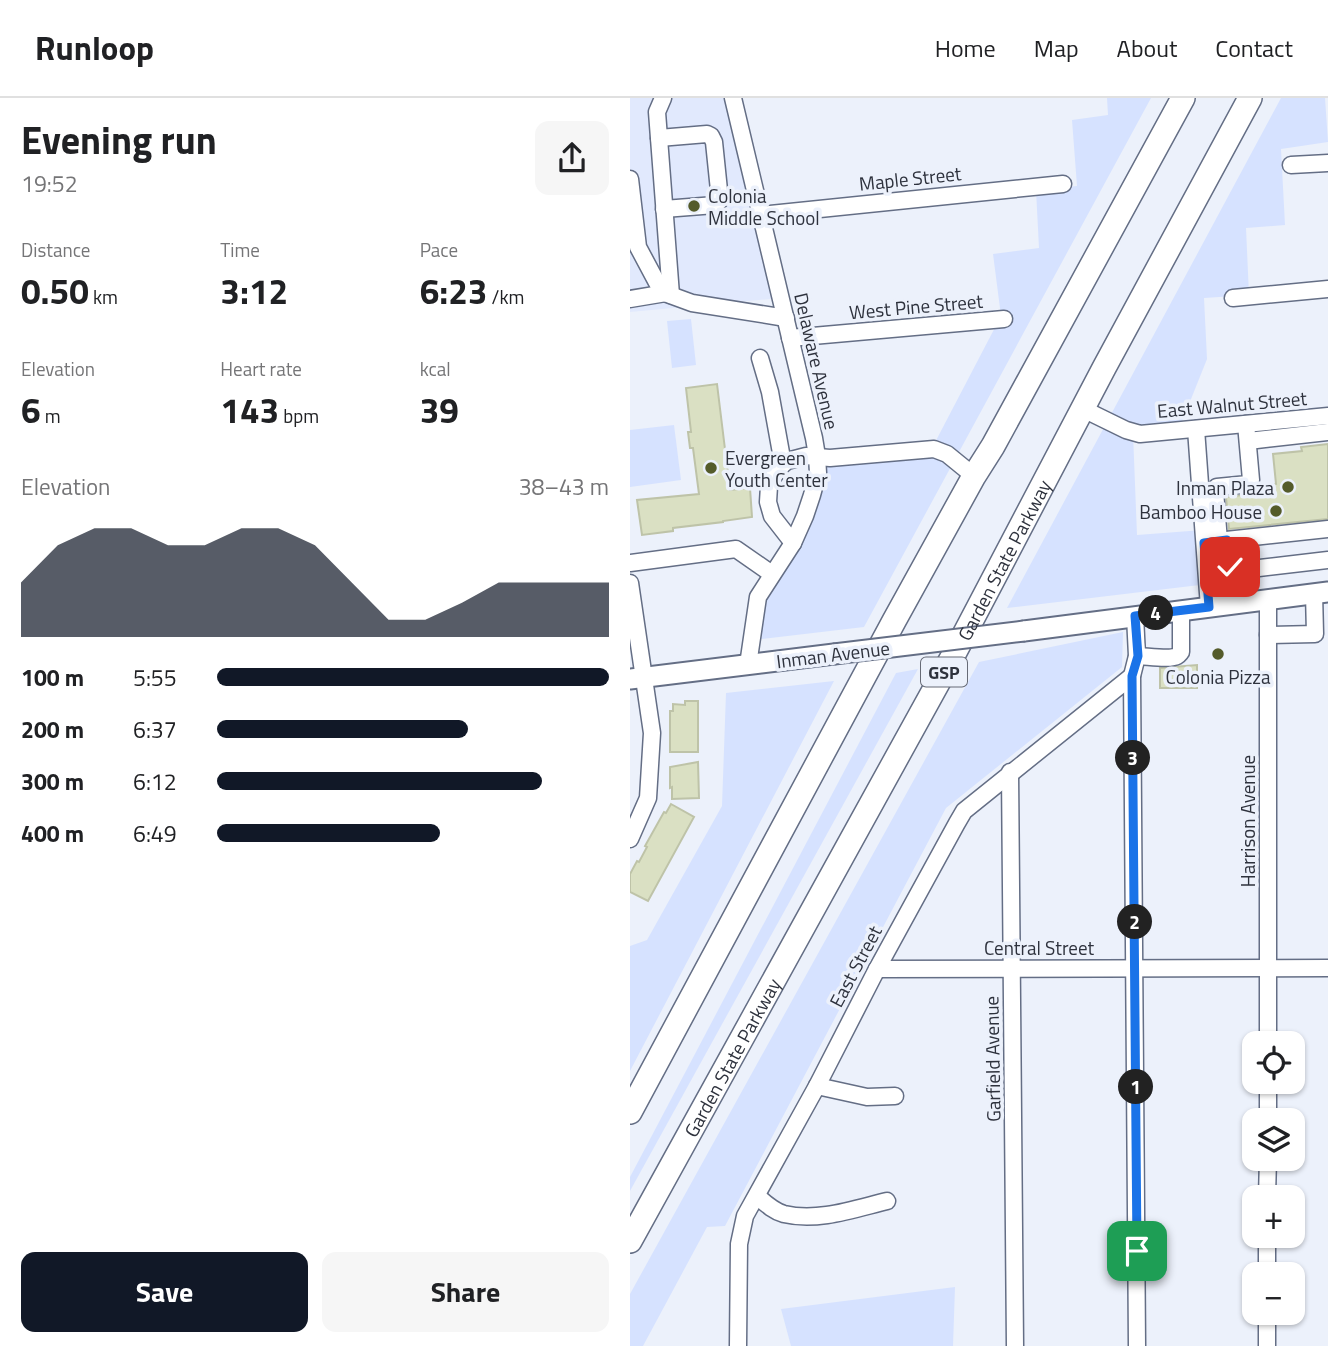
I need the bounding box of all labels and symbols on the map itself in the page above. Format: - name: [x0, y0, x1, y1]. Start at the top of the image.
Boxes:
- street label: Maple Street: [857, 158, 963, 198]
- place label: Colonia Middle School: [708, 181, 820, 232]
- marker: Colonia Middle School: [686, 198, 702, 214]
- street label: West Pine Street: [848, 286, 984, 326]
- street label: Delaware Avenue: [787, 290, 847, 432]
- street label: East Walnut Street: [1156, 383, 1308, 425]
- place label: Evergreen Youth Center: [725, 443, 828, 494]
- marker: Evergreen Youth Center: [703, 460, 719, 476]
- place label: Inman Plaza: [1176, 473, 1274, 502]
- street label: Garden State Parkway: [949, 474, 1058, 645]
- marker: Inman Plaza: [1280, 479, 1296, 495]
- place label: Bamboo House: [1139, 497, 1262, 526]
- marker: Bamboo House: [1268, 503, 1284, 519]
- pin: [1200, 537, 1260, 597]
- pin: 4: [1138, 596, 1174, 630]
- street label: Inman Avenue: [775, 633, 891, 675]
- marker: Colonia Pizza: [1210, 646, 1226, 662]
- road number: GSP: [921, 658, 967, 686]
- place label: Colonia Pizza: [1166, 662, 1271, 691]
- pin: 3: [1116, 740, 1150, 776]
- street label: Harrison Avenue: [1233, 755, 1262, 887]
- pin: 2: [1118, 904, 1152, 940]
- street label: East Street: [821, 920, 889, 1012]
- street label: Central Street: [984, 933, 1094, 962]
- street label: Garden State Parkway: [676, 972, 787, 1142]
- street label: Garfield Avenue: [976, 996, 1008, 1122]
- pin: 1: [1119, 1070, 1154, 1104]
- pin: [1107, 1221, 1167, 1281]

